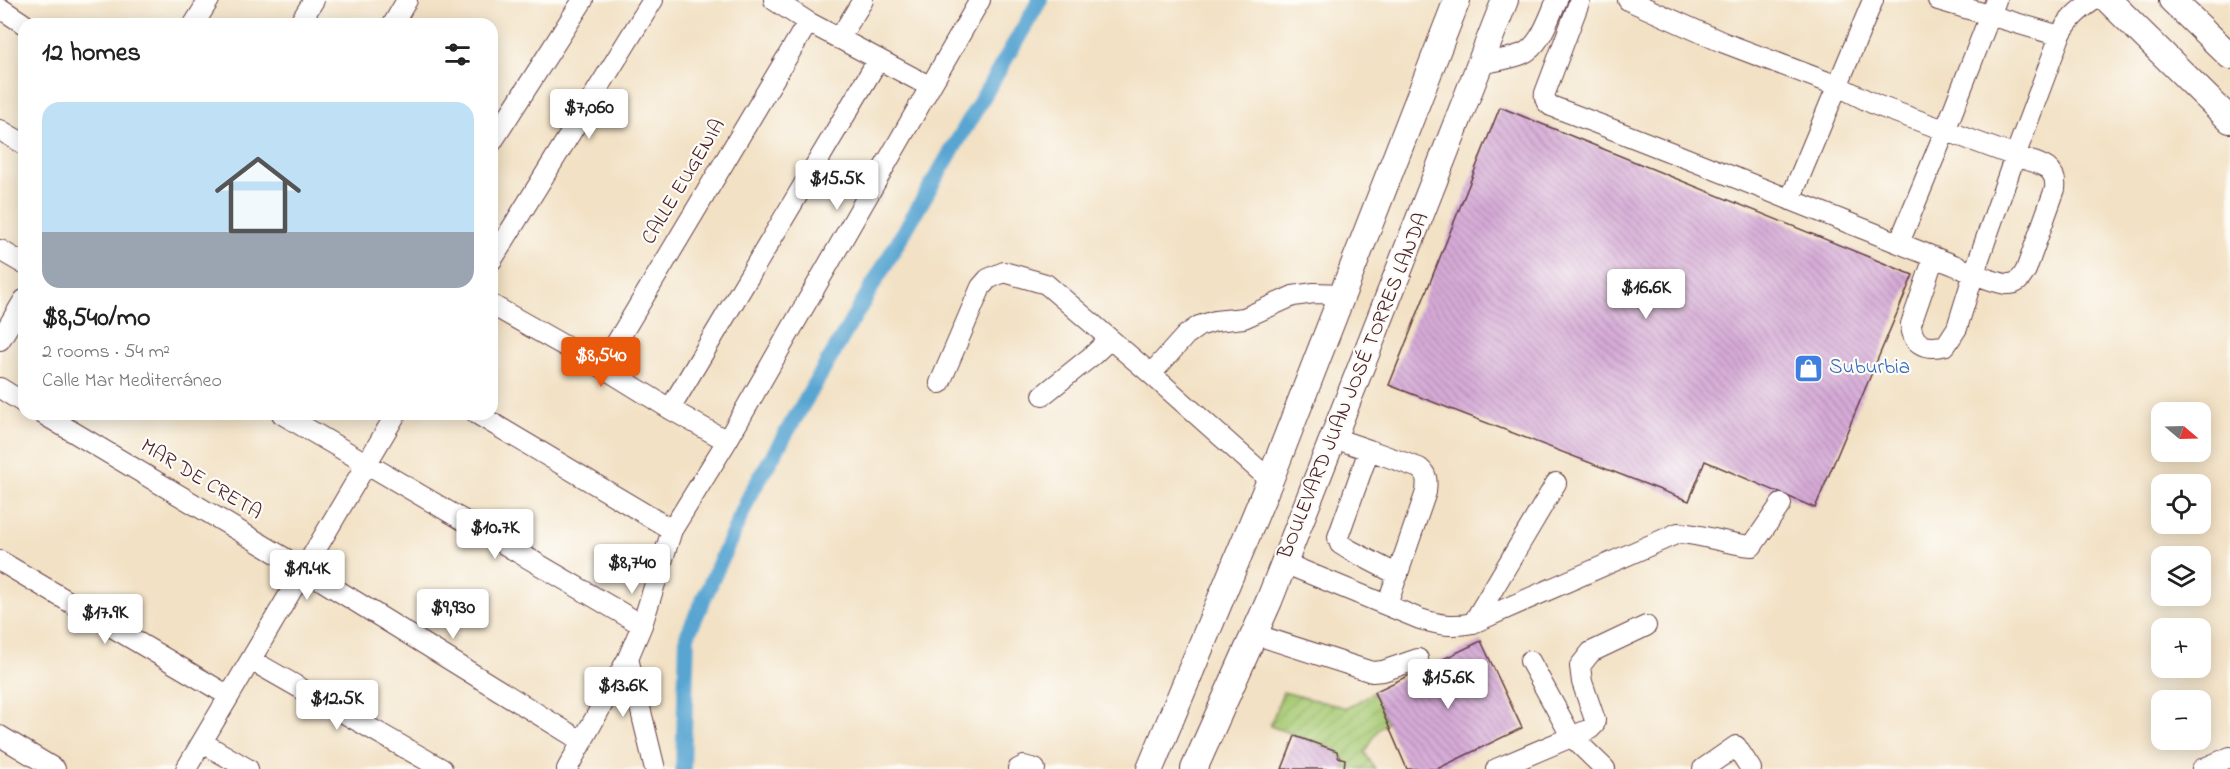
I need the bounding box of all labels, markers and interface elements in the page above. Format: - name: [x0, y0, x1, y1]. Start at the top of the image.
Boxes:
- text: 12 homes: [42, 35, 141, 73]
- icon: filters: [441, 38, 474, 71]
- pin: $7,060: [540, 89, 638, 140]
- text: $7,060: [564, 94, 614, 123]
- street label: CALLE EUGENIA: [635, 113, 733, 251]
- icon: home: [204, 141, 312, 249]
- pin: $15.5K: [788, 160, 886, 211]
- text: $15.5K: [809, 165, 865, 194]
- street label: BOULEVARD JUAN JOSÉ TORRES LANDA: [1270, 209, 1437, 564]
- pin: $16.6K: [1597, 269, 1695, 320]
- text: $16.6K: [1621, 274, 1671, 303]
- text: $8,540/mo: [42, 300, 151, 338]
- pin: $8,540: [552, 337, 650, 388]
- text: 2 rooms · 54 m²: [42, 338, 170, 367]
- text: $8,540: [575, 342, 627, 371]
- shop icon: Suburbia: [1792, 352, 1824, 384]
- place label: Suburbia: [1829, 353, 1910, 383]
- text: Calle Mar Mediterráneo: [42, 367, 222, 396]
- north arrow: [2151, 402, 2211, 462]
- map controls: [2151, 402, 2211, 750]
- street label: MAR DE CRETA: [135, 432, 267, 528]
- button: locate: [2151, 474, 2211, 534]
- pin: $10.7K: [446, 509, 544, 560]
- text: $10.7K: [470, 514, 520, 543]
- pin: $8,740: [583, 544, 681, 595]
- button: layers: [2151, 546, 2211, 606]
- text: $8,740: [608, 549, 656, 578]
- pin: $19.4K: [258, 550, 356, 601]
- text: $19.4K: [284, 555, 330, 584]
- pin: $9,930: [404, 589, 502, 640]
- pin: $17.9K: [56, 594, 154, 645]
- text: $9,930: [431, 594, 475, 623]
- text: $17.9K: [82, 599, 128, 628]
- button: +: [2151, 618, 2211, 678]
- pin: $15.6K: [1399, 659, 1497, 710]
- text: $15.6K: [1422, 664, 1474, 693]
- pin: $13.6K: [574, 667, 672, 718]
- text: $13.6K: [598, 672, 648, 701]
- pin: $12.5K: [288, 680, 386, 731]
- text: $12.5K: [310, 685, 364, 714]
- button: −: [2151, 690, 2211, 750]

